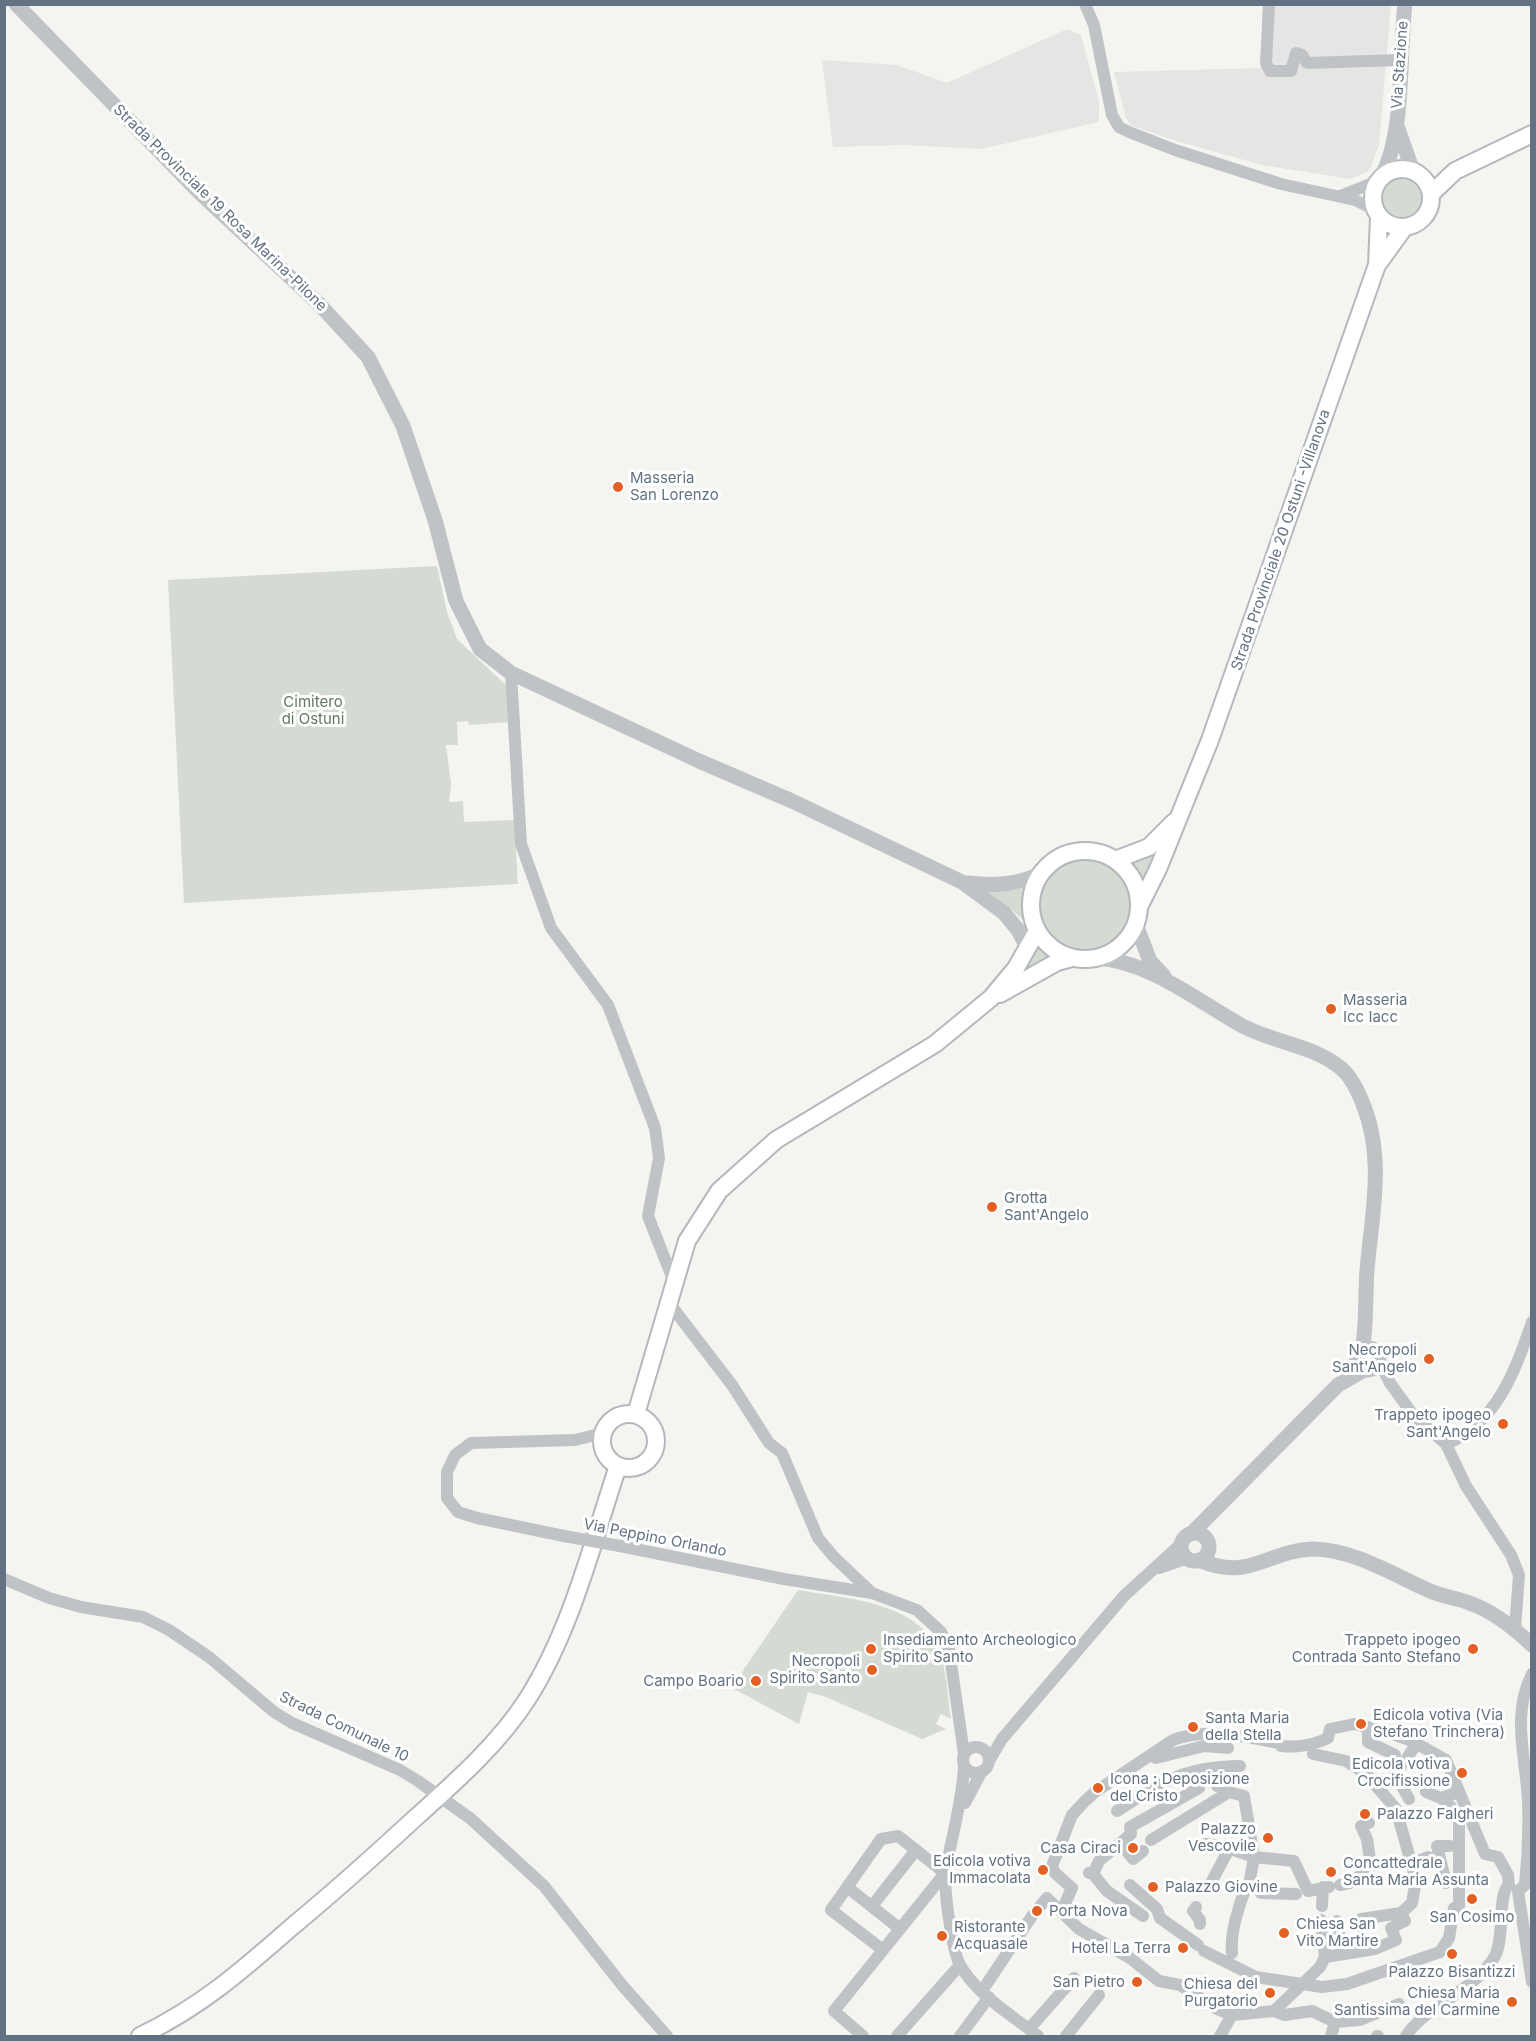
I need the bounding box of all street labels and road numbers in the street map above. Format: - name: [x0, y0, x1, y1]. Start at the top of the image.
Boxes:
- street label: Via Stazione: [1388, 20, 1412, 110]
- street label: Strada Provinciale 19 Rosa Marina-Pilone: [109, 101, 331, 315]
- street label: Strada Provinciale 20 Ostuni -Villanova: [1228, 407, 1334, 673]
- street label: Via Peppino Orlando: [582, 1515, 728, 1561]
- street label: Strada Comunale 10: [276, 1688, 412, 1766]

